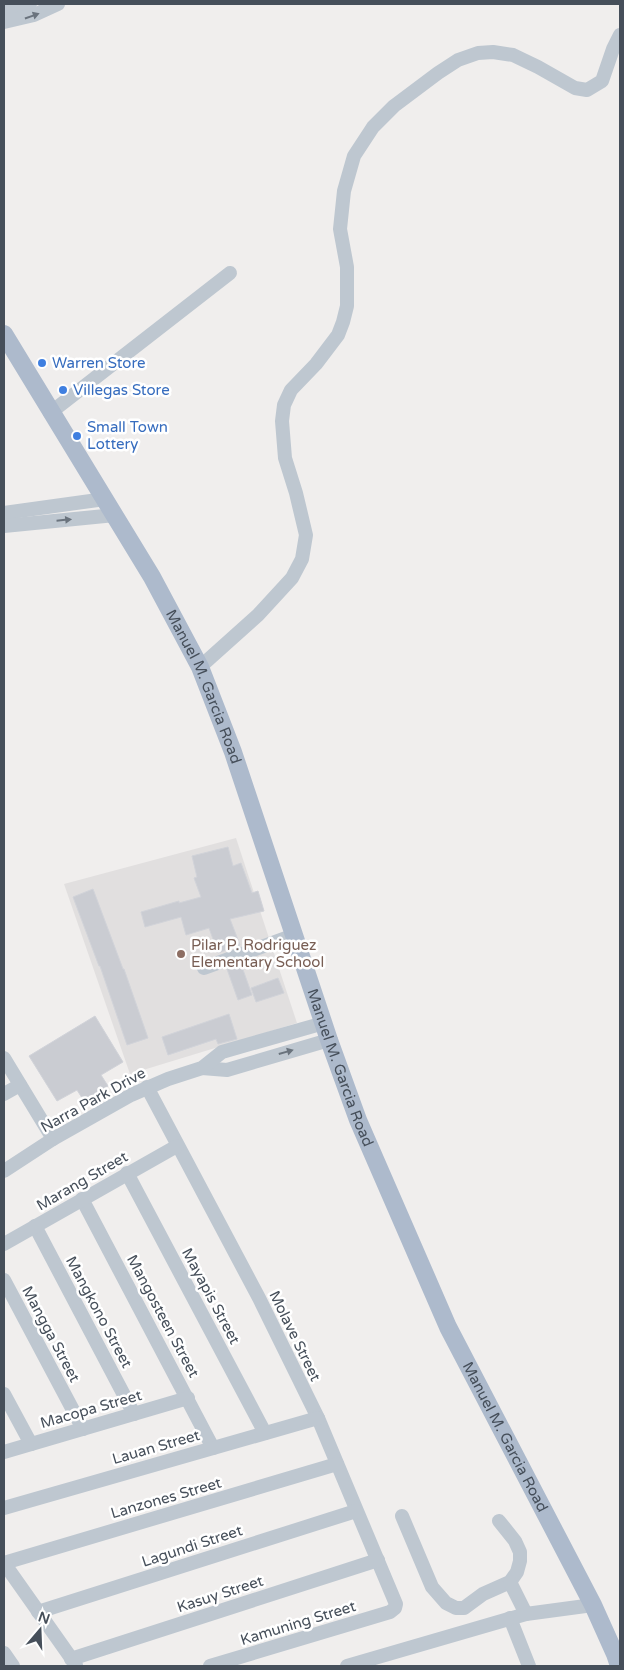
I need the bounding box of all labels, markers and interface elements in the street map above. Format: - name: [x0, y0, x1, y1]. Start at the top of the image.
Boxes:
- one-way arrow: [24, 11, 39, 19]
- place label: Warren Store: [52, 354, 145, 372]
- marker: Warren Store: [36, 357, 48, 369]
- place label: Villegas Store: [73, 381, 170, 399]
- marker: Villegas Store: [57, 384, 69, 396]
- place label: Small Town Lottery: [87, 418, 168, 453]
- marker: Small Town Lottery: [71, 430, 83, 442]
- one-way arrow: [56, 516, 72, 524]
- street label: Manuel M. Garcia Road: [162, 606, 245, 766]
- place label: Pilar P. Rodriguez Elementary School: [191, 936, 324, 971]
- marker: Pilar P. Rodriguez Elementary School: [175, 948, 187, 960]
- street label: Manuel M. Garcia Road: [303, 986, 377, 1149]
- one-way arrow: [279, 1048, 294, 1056]
- street label: Narra Park Drive: [37, 1064, 149, 1136]
- street label: Marang Street: [33, 1147, 131, 1214]
- street label: Mayapis Street: [178, 1245, 244, 1347]
- street label: Mangosteen Street: [123, 1252, 203, 1381]
- street label: Mangkono Street: [62, 1253, 136, 1371]
- street label: Mangga Street: [18, 1283, 84, 1385]
- street label: Molave Street: [265, 1288, 325, 1384]
- street label: Manuel M. Garcia Road: [459, 1359, 552, 1515]
- street label: Macopa Street: [38, 1386, 144, 1432]
- street label: Lauan Street: [110, 1426, 202, 1468]
- street label: Lanzones Street: [109, 1474, 224, 1522]
- street label: Lagundi Street: [139, 1521, 245, 1571]
- street label: Kasuy Street: [175, 1572, 266, 1616]
- street label: Kamuning Street: [238, 1597, 358, 1649]
- north arrow: [15, 1605, 65, 1655]
- text: N: [36, 1608, 52, 1628]

